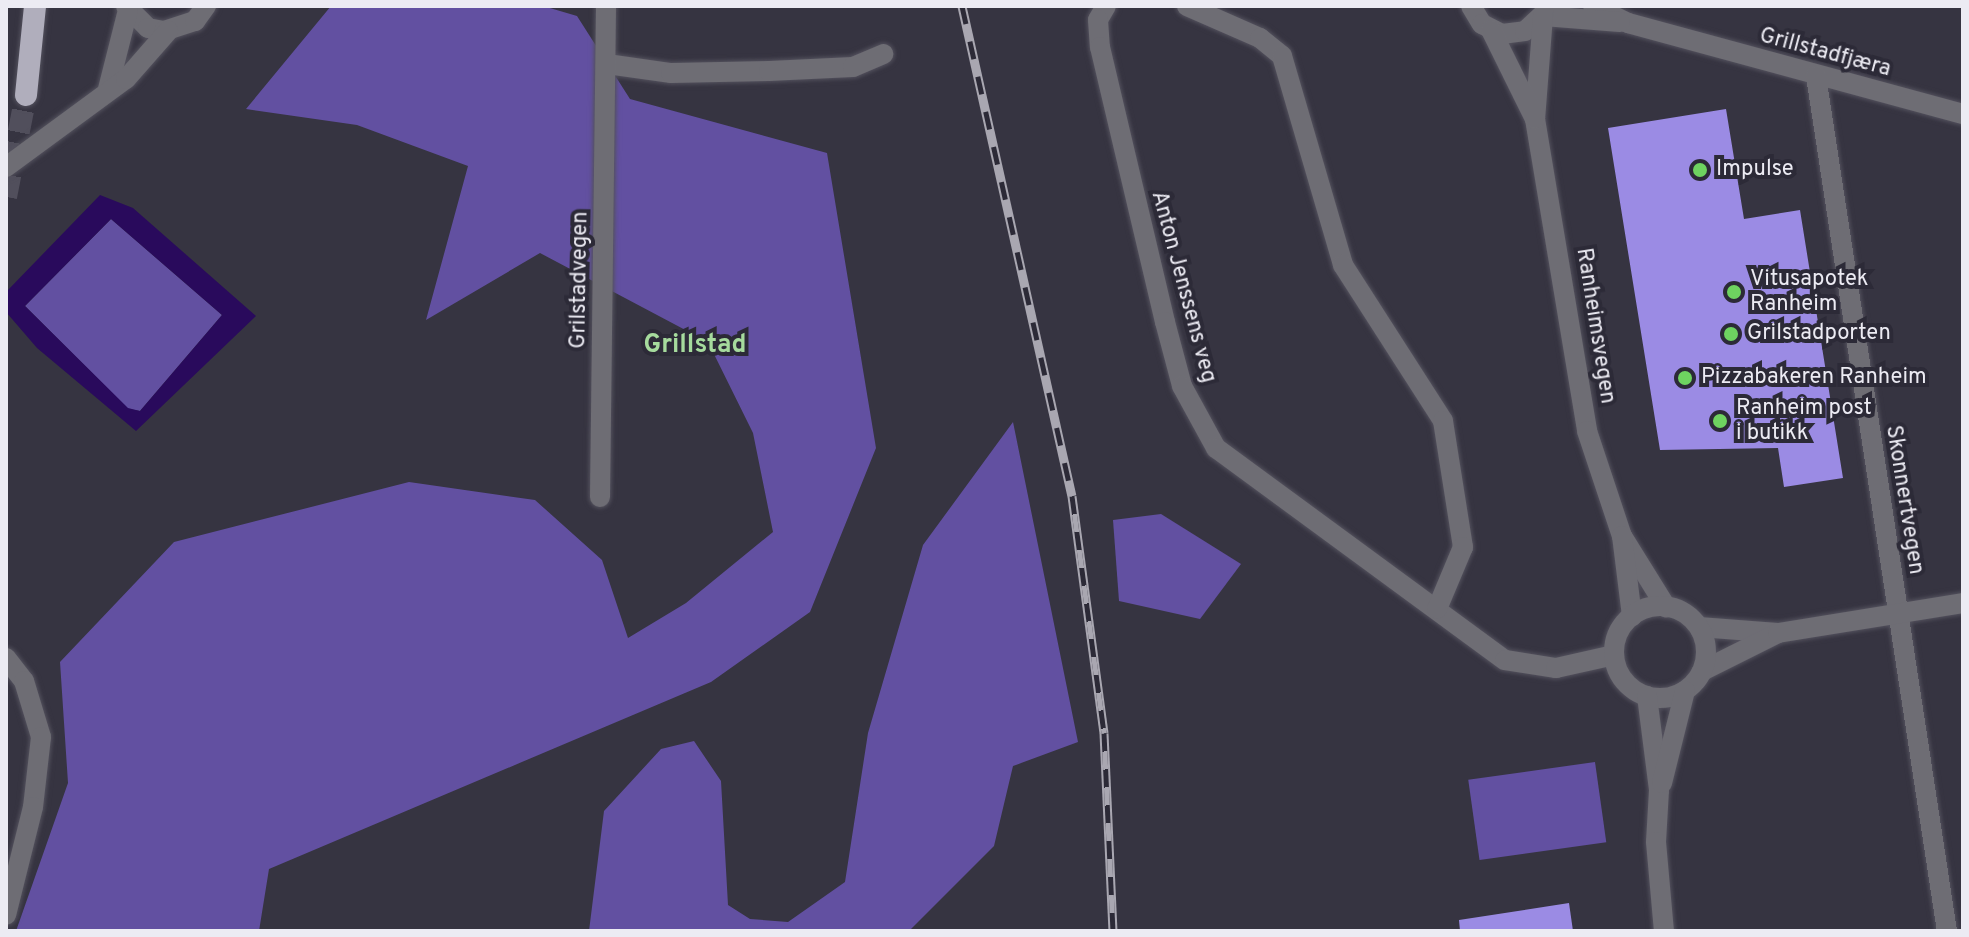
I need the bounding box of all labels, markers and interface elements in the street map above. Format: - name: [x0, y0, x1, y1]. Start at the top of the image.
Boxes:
- street label: Grillstadfjæra: [1756, 23, 1894, 83]
- place label: Impulse: [1716, 157, 1794, 183]
- marker: Impulse: [1691, 161, 1709, 179]
- street label: Anton Jenssens veg: [1145, 188, 1221, 386]
- street label: Grilstadvegen: [566, 211, 594, 349]
- street label: Ranheimsvegen: [1570, 246, 1620, 406]
- place label: Vitusapotek Ranheim: [1750, 266, 1868, 318]
- marker: Vitusapotek Ranheim: [1725, 283, 1743, 301]
- place label: Grilstadporten: [1747, 321, 1891, 347]
- marker: Grilstadporten: [1722, 325, 1740, 343]
- district label: Grillstad: [643, 330, 747, 362]
- place label: Pizzabakeren Ranheim: [1701, 365, 1927, 391]
- marker: Pizzabakeren Ranheim: [1676, 369, 1694, 387]
- place label: Ranheim post i butikk: [1736, 395, 1872, 446]
- marker: Ranheim post i butikk: [1711, 412, 1729, 430]
- street label: Skonnertvegen: [1879, 424, 1929, 576]

